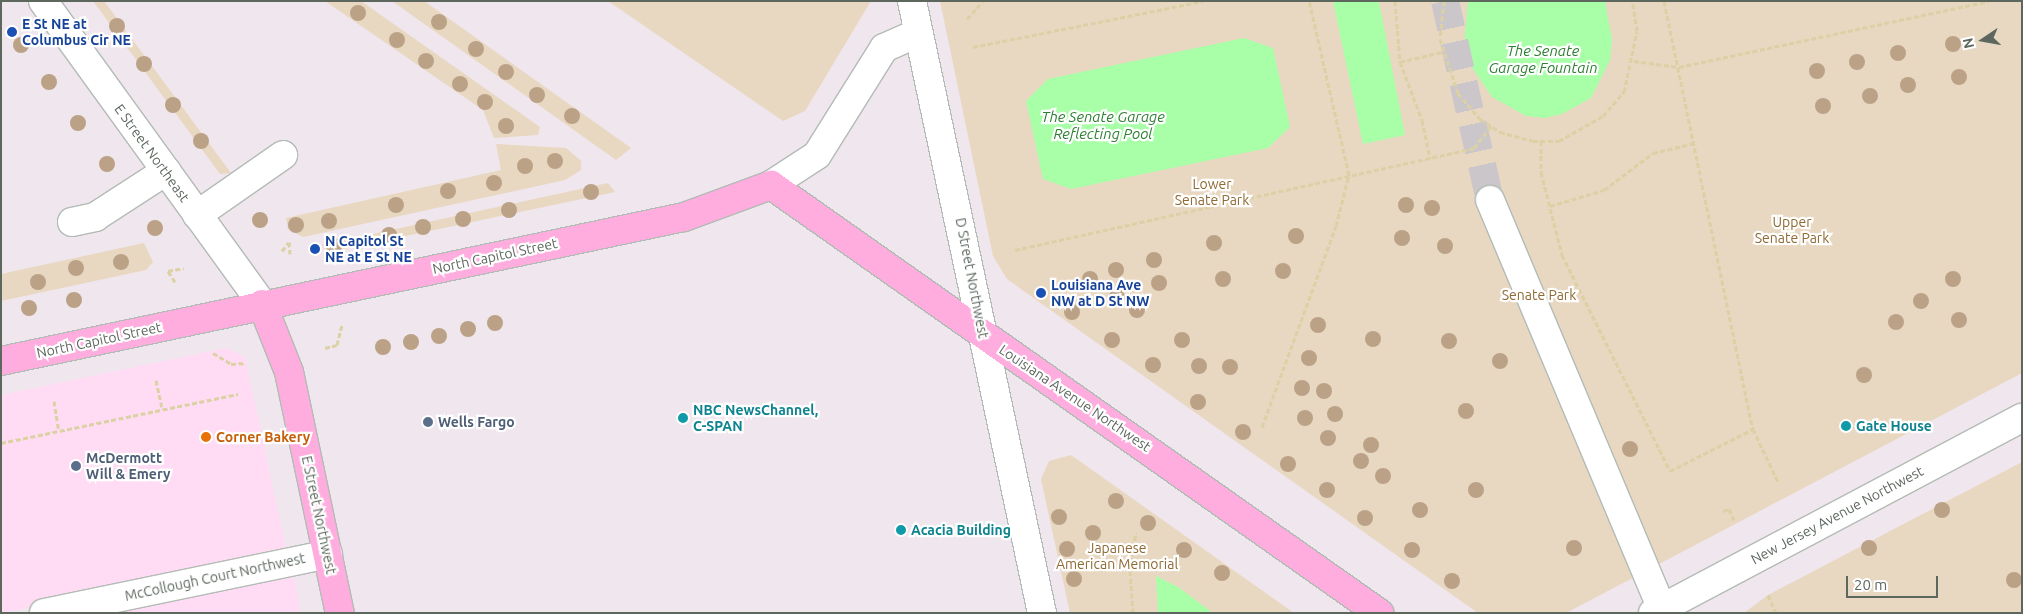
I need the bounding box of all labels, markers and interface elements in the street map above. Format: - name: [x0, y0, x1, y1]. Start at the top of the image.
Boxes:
- north arrow: [1958, 15, 2008, 65]
- place label: E St NE at Columbus Cir NE: [22, 16, 131, 48]
- marker: E St NE at Columbus Cir NE: [6, 26, 18, 38]
- text: N: [1959, 36, 1977, 50]
- water label: The Senate Garage Fountain: [1488, 41, 1598, 76]
- street label: E Street Northeast: [111, 101, 193, 205]
- water label: The Senate Garage Reflecting Pool: [1041, 107, 1165, 142]
- park label: Lower Senate Park: [1175, 176, 1249, 208]
- park label: Upper Senate Park: [1755, 214, 1829, 246]
- street label: D Street Northwest: [952, 216, 992, 340]
- place label: N Capitol St NE at E St NE: [325, 233, 412, 266]
- street label: North Capitol Street: [431, 235, 559, 277]
- marker: N Capitol St NE at E St NE: [309, 243, 321, 255]
- place label: Louisiana Ave NW at D St NW: [1051, 277, 1149, 310]
- marker: Louisiana Ave NW at D St NW: [1035, 287, 1047, 299]
- park label: Senate Park: [1502, 287, 1576, 303]
- street label: North Capitol Street: [35, 319, 163, 361]
- street label: Louisiana Avenue Northwest: [996, 341, 1154, 455]
- place label: NBC NewsChannel, C-SPAN: [693, 402, 818, 434]
- marker: NBC NewsChannel, C-SPAN: [677, 412, 689, 424]
- place label: Wells Fargo: [438, 414, 515, 430]
- marker: Wells Fargo: [422, 416, 434, 428]
- place label: Gate House: [1856, 418, 1932, 434]
- marker: Gate House: [1840, 420, 1852, 432]
- place label: Corner Bakery: [216, 429, 310, 445]
- marker: Corner Bakery: [200, 431, 212, 443]
- place label: McDermott Will & Emery: [86, 450, 170, 482]
- street label: E Street Northwest: [298, 454, 340, 576]
- marker: McDermott Will & Emery: [70, 460, 82, 472]
- street label: New Jersey Avenue Northwest: [1748, 462, 1926, 568]
- place label: Acacia Building: [911, 522, 1011, 538]
- marker: Acacia Building: [895, 524, 907, 536]
- park label: Japanese American Memorial: [1056, 540, 1178, 572]
- street label: McCollough Court Northwest: [123, 550, 307, 604]
- scale bar: [1848, 566, 1940, 598]
- text: 20 m: [1854, 576, 1887, 593]

